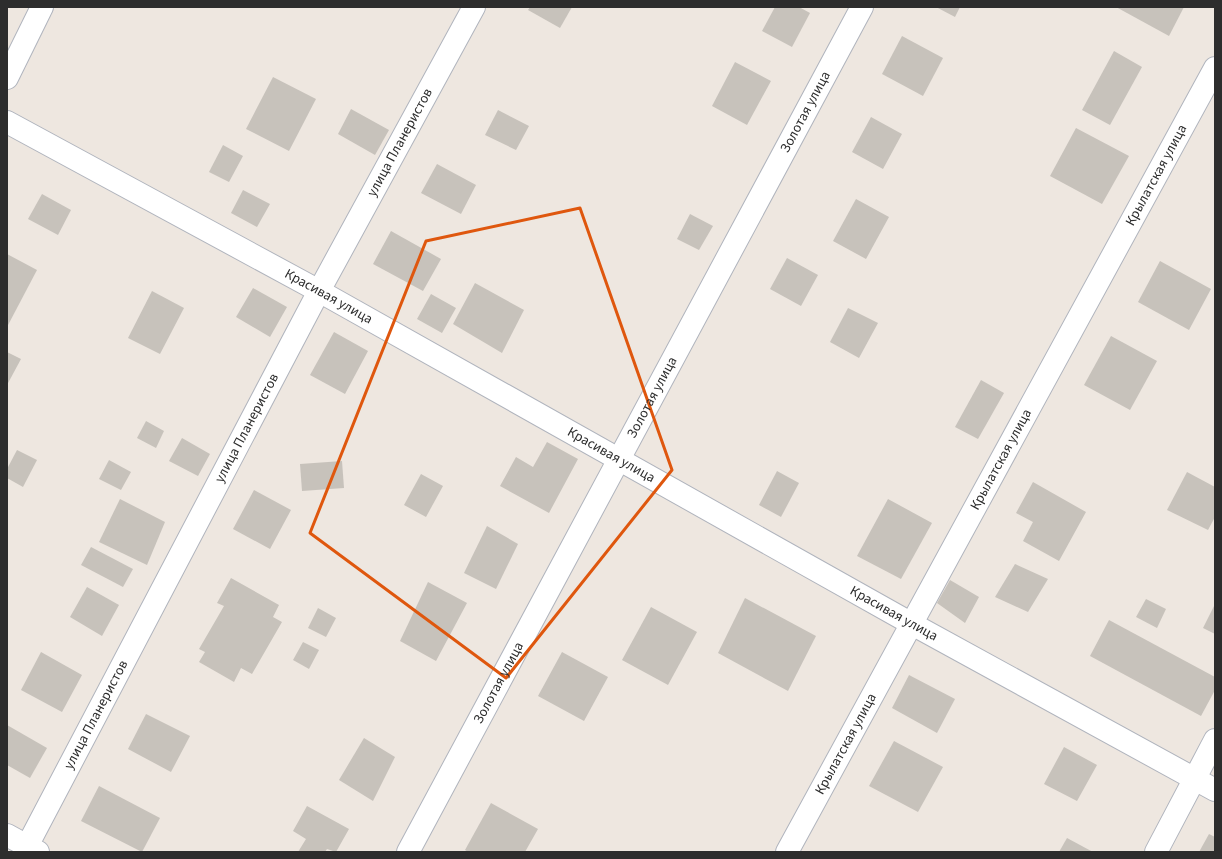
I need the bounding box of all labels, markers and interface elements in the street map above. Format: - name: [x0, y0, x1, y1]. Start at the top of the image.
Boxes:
- street label: Золотая улица: [775, 68, 836, 156]
- street label: улица Планеристов: [362, 85, 438, 200]
- street label: Крылатская улица: [1121, 121, 1192, 230]
- street label: Красивая улица: [281, 264, 376, 329]
- street label: Золотая улица: [622, 353, 682, 442]
- street label: улица Планеристов: [210, 370, 284, 486]
- street label: Крылатская улица: [965, 405, 1037, 514]
- street label: Красивая улица: [564, 422, 659, 488]
- street label: Красивая улица: [846, 581, 941, 646]
- street label: Золотая улица: [469, 638, 529, 727]
- street label: улица Планеристов: [59, 657, 133, 773]
- street label: Крылатская улица: [810, 690, 882, 798]

